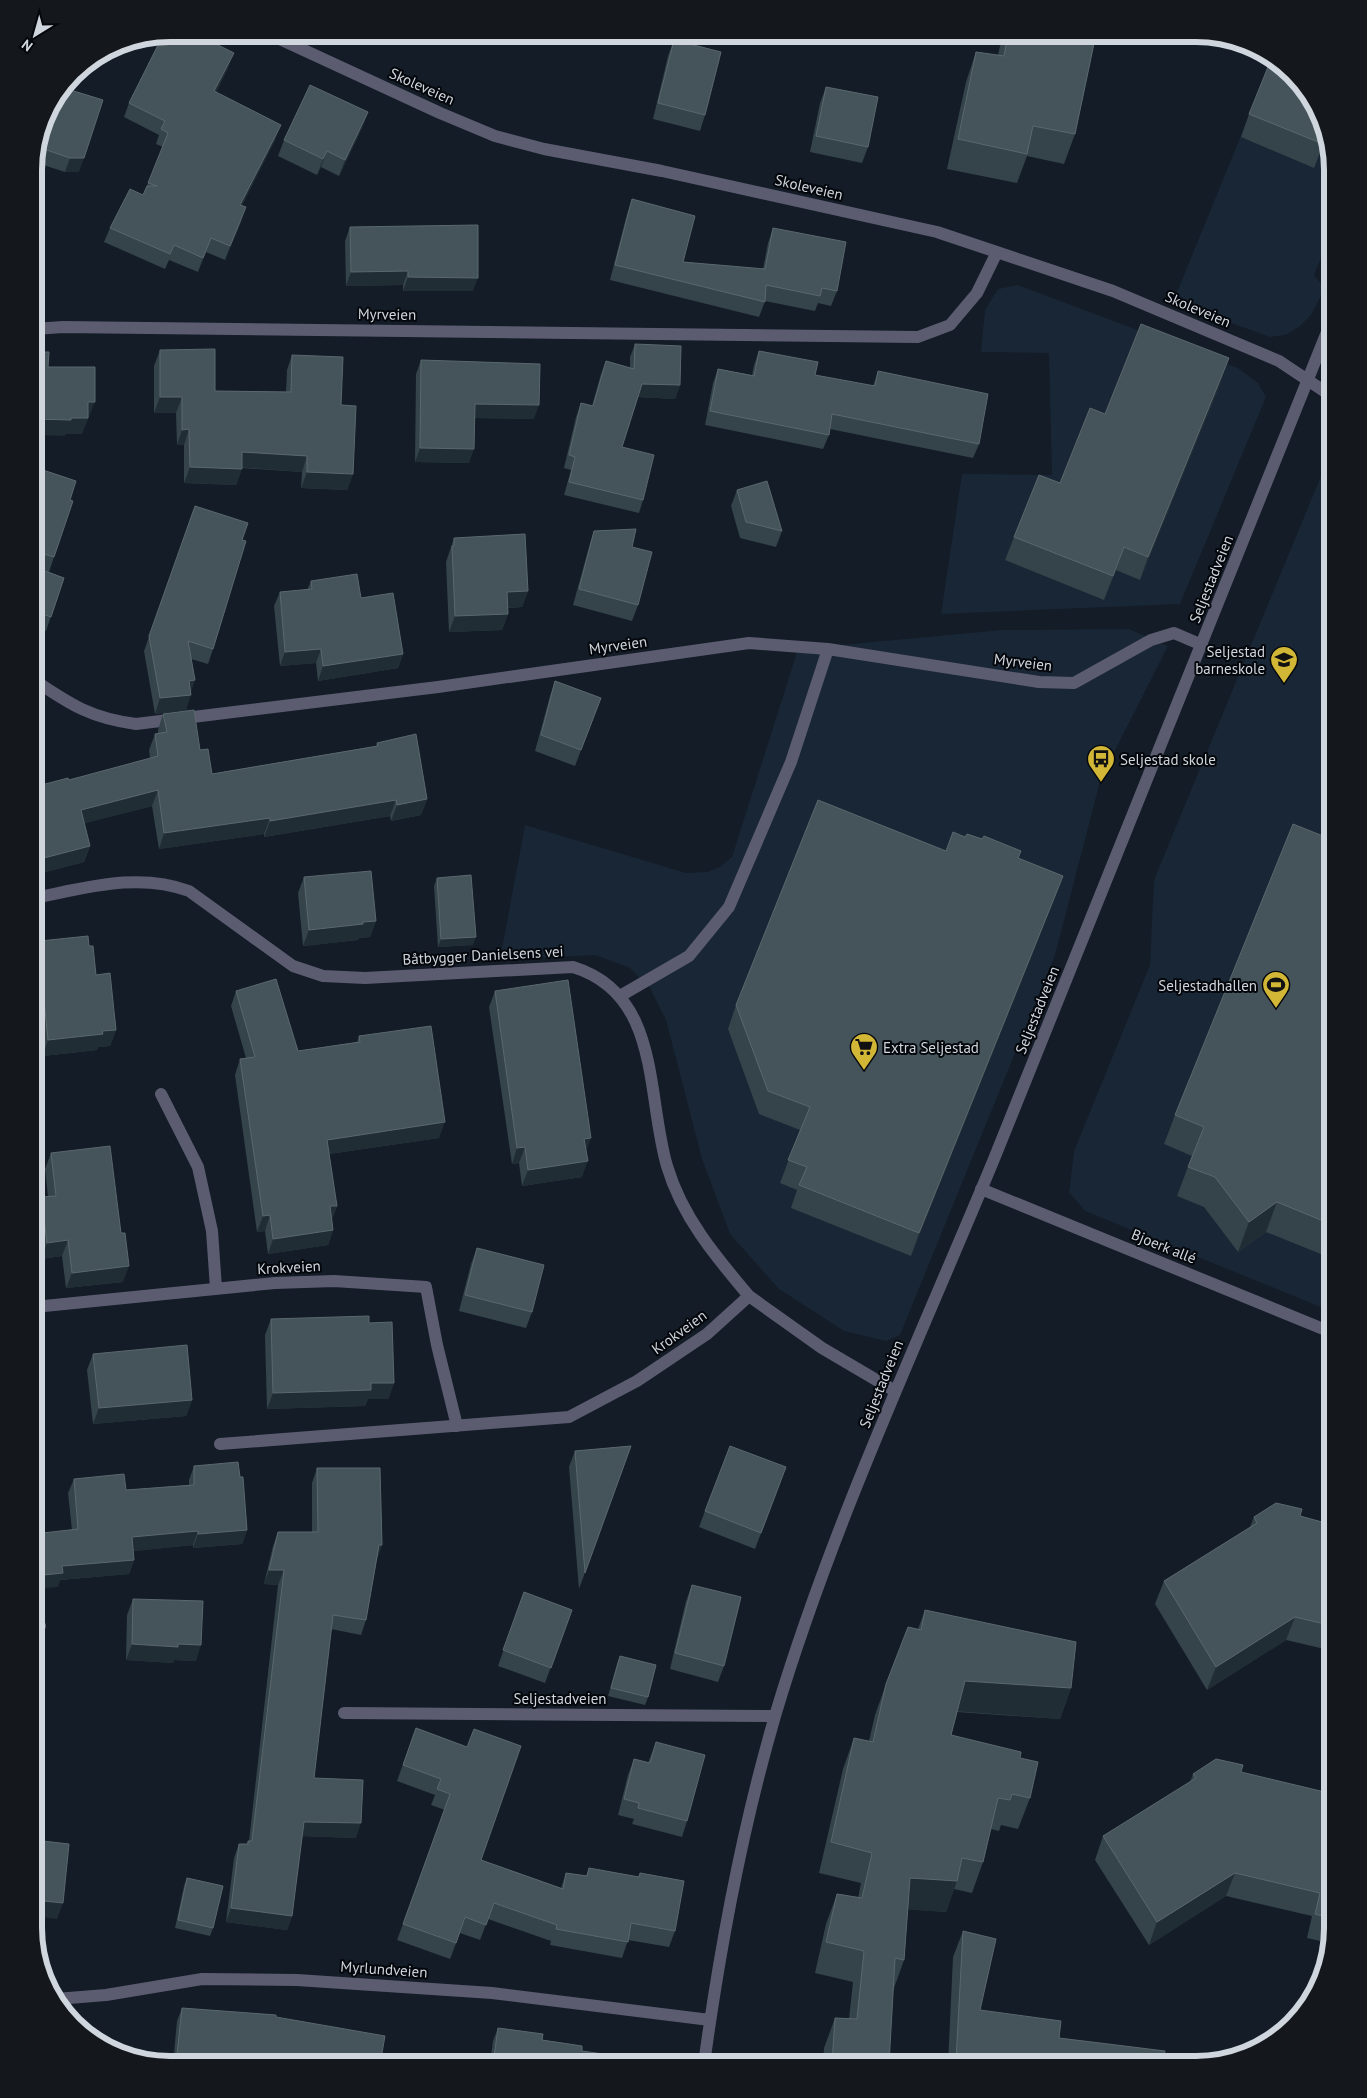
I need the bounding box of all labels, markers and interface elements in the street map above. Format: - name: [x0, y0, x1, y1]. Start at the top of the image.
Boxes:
- north arrow: [10, 10, 60, 60]
- text: N: [18, 35, 36, 55]
- street label: Skoleveien: [387, 63, 457, 109]
- street label: Skoleveien: [773, 170, 845, 204]
- street label: Skoleveien: [1162, 287, 1234, 331]
- street label: Myrveien: [358, 304, 416, 324]
- street label: Seljestadveien: [1185, 532, 1237, 626]
- street label: Myrveien: [588, 632, 648, 658]
- place label: Seljestad barneskole: [1195, 642, 1265, 678]
- school or university icon: Seljestad barneskole: [1269, 645, 1299, 684]
- street label: Myrveien: [993, 649, 1053, 675]
- bus stop icon: Seljestad skole: [1086, 744, 1116, 783]
- place label: Seljestad skole: [1120, 750, 1216, 769]
- street label: Båtbygger Danielsens vei: [402, 941, 564, 969]
- street label: Seljestadveien: [1011, 963, 1063, 1057]
- sports icon: Seljestadhallen: [1261, 970, 1291, 1009]
- place label: Seljestadhallen: [1158, 976, 1257, 995]
- supermarket icon: Extra Seljestad: [849, 1032, 879, 1071]
- place label: Extra Seljestad: [883, 1038, 979, 1057]
- street label: Bjoerk allé: [1129, 1224, 1199, 1268]
- street label: Krokveien: [257, 1256, 321, 1278]
- street label: Krokveien: [648, 1306, 710, 1358]
- street label: Seljestadveien: [855, 1337, 907, 1431]
- street label: Seljestadveien: [513, 1689, 607, 1708]
- street label: Myrlundveien: [340, 1956, 428, 1982]

